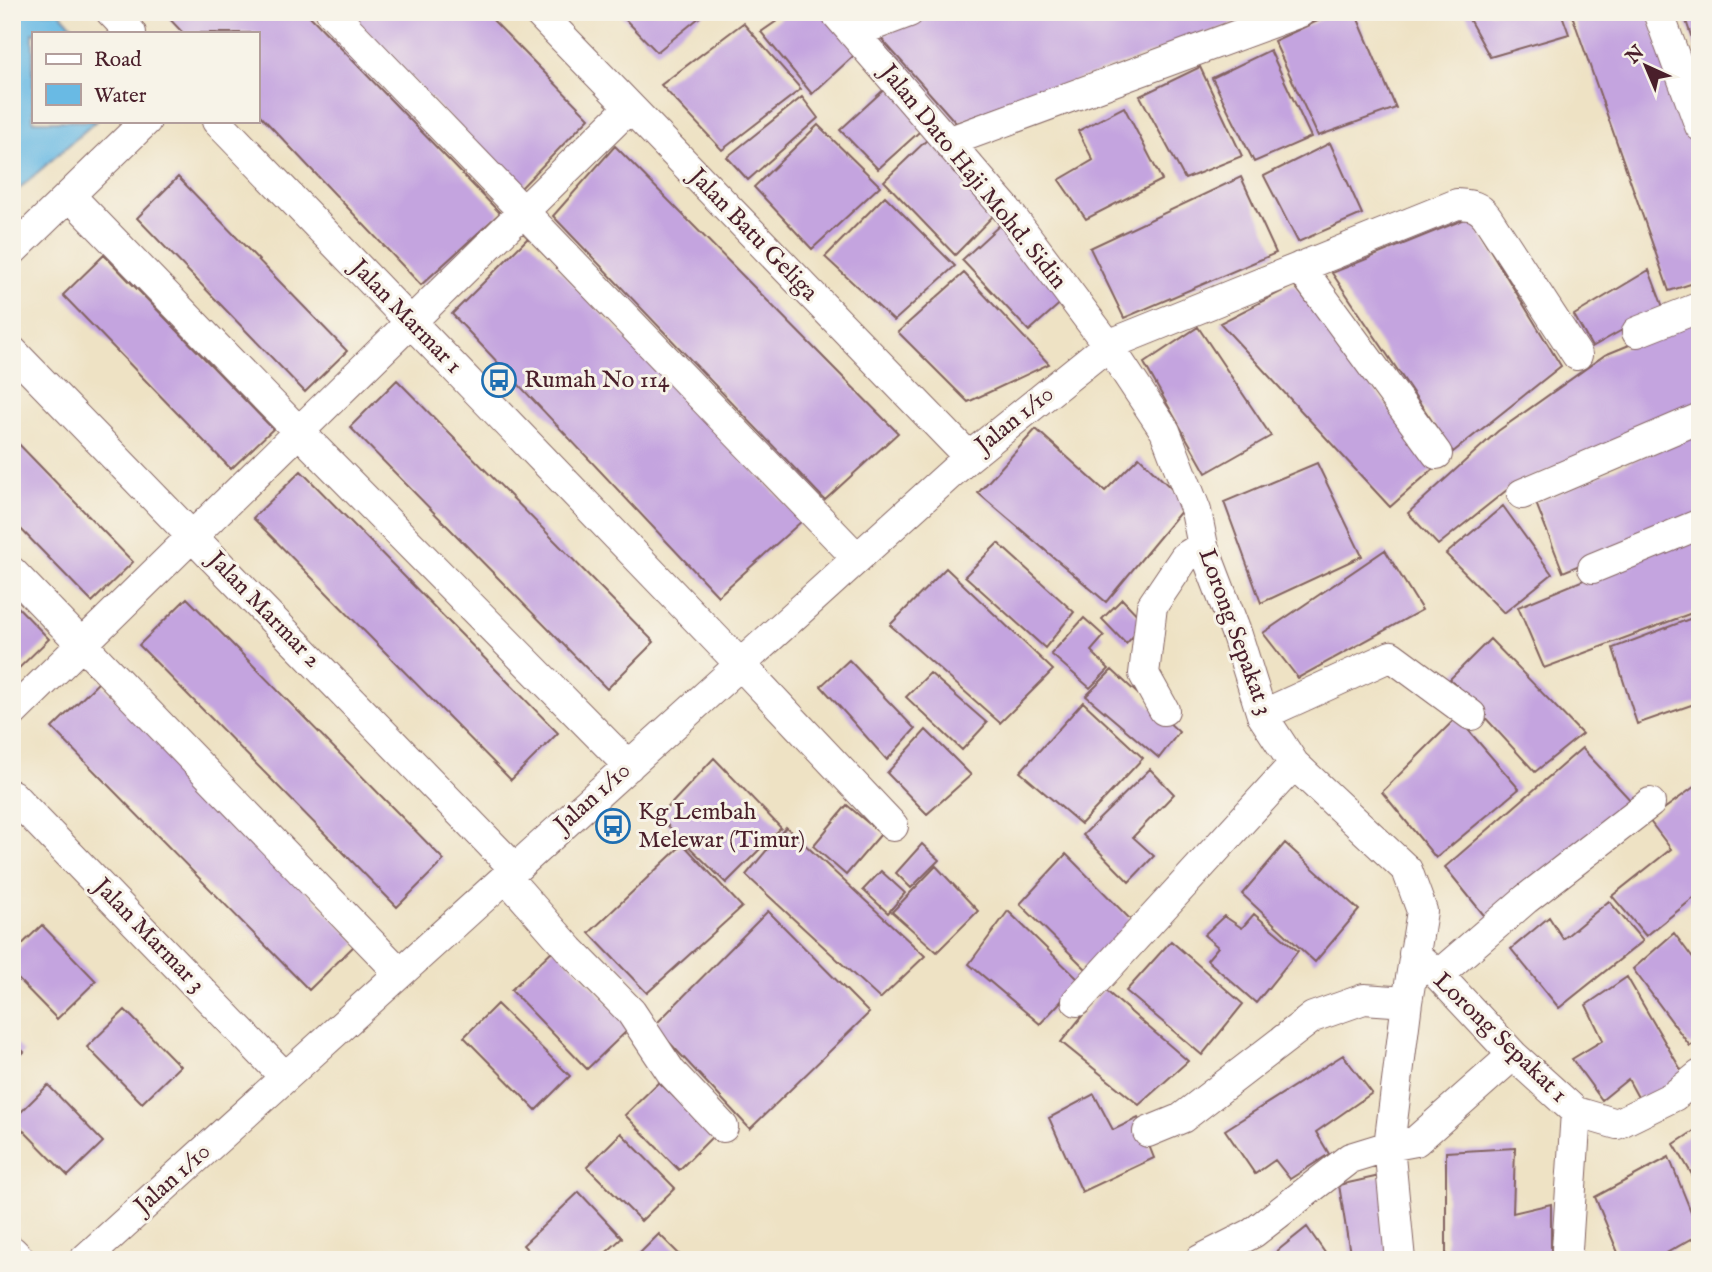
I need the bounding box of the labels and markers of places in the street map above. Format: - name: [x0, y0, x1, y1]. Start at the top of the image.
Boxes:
- bus stop icon: Rumah No 114: [480, 361, 518, 399]
- place label: Rumah No 114: [524, 365, 670, 396]
- place label: Kg Lembah Melewar (Timur): [638, 797, 805, 856]
- bus stop icon: Kg Lembah Melewar (Timur): [594, 807, 632, 845]

